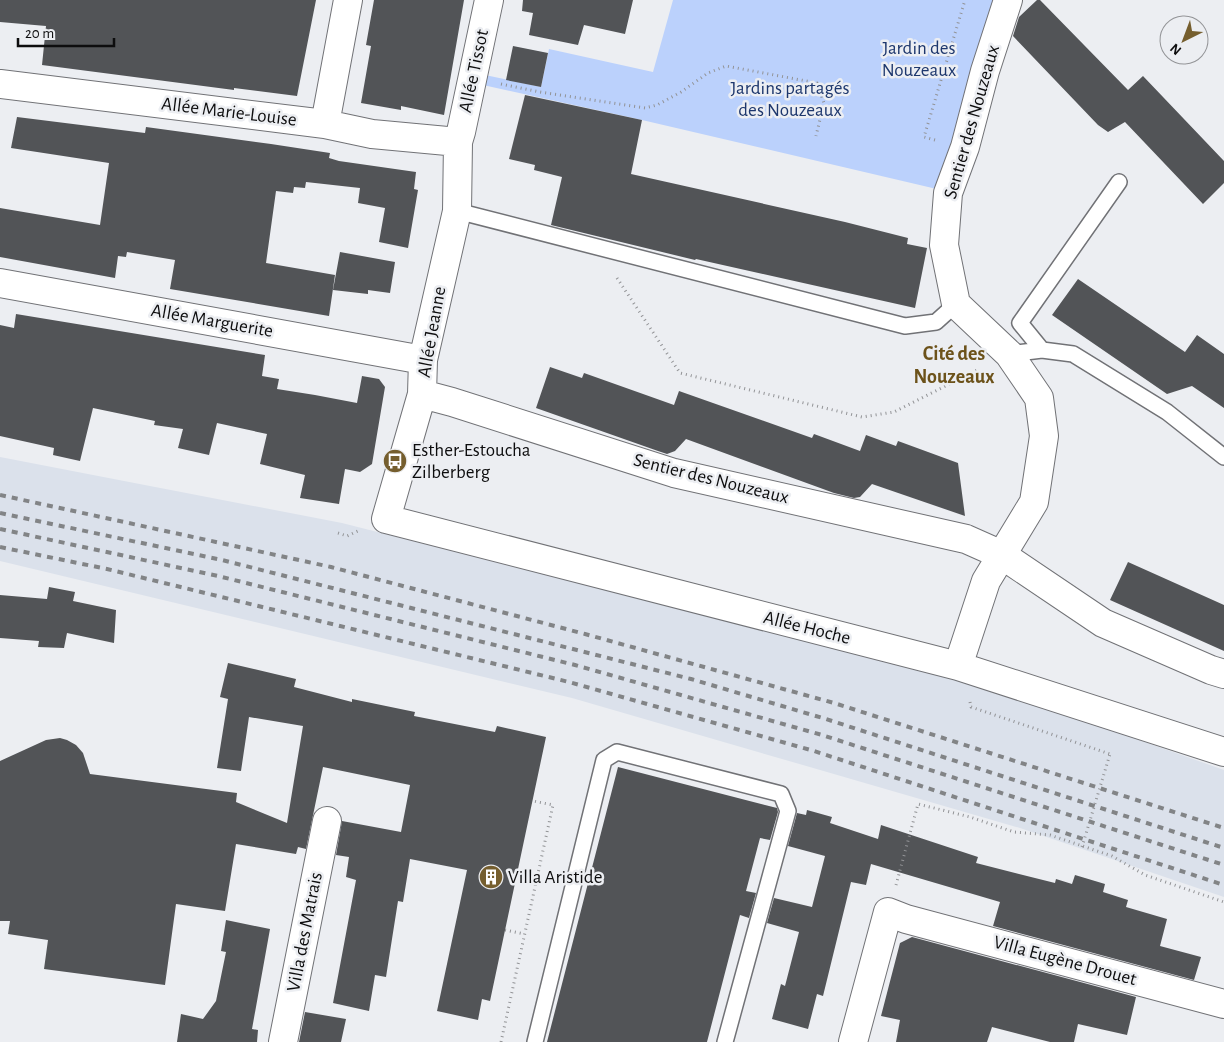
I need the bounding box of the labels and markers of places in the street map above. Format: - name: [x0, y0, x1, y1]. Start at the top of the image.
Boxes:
- place label: Esther-Estoucha Zilberberg: [412, 441, 531, 482]
- bus stop icon: Esther-Estoucha Zilberberg: [382, 448, 408, 474]
- building icon: Villa Aristide: [478, 864, 504, 890]
- place label: Villa Aristide: [508, 868, 602, 887]

